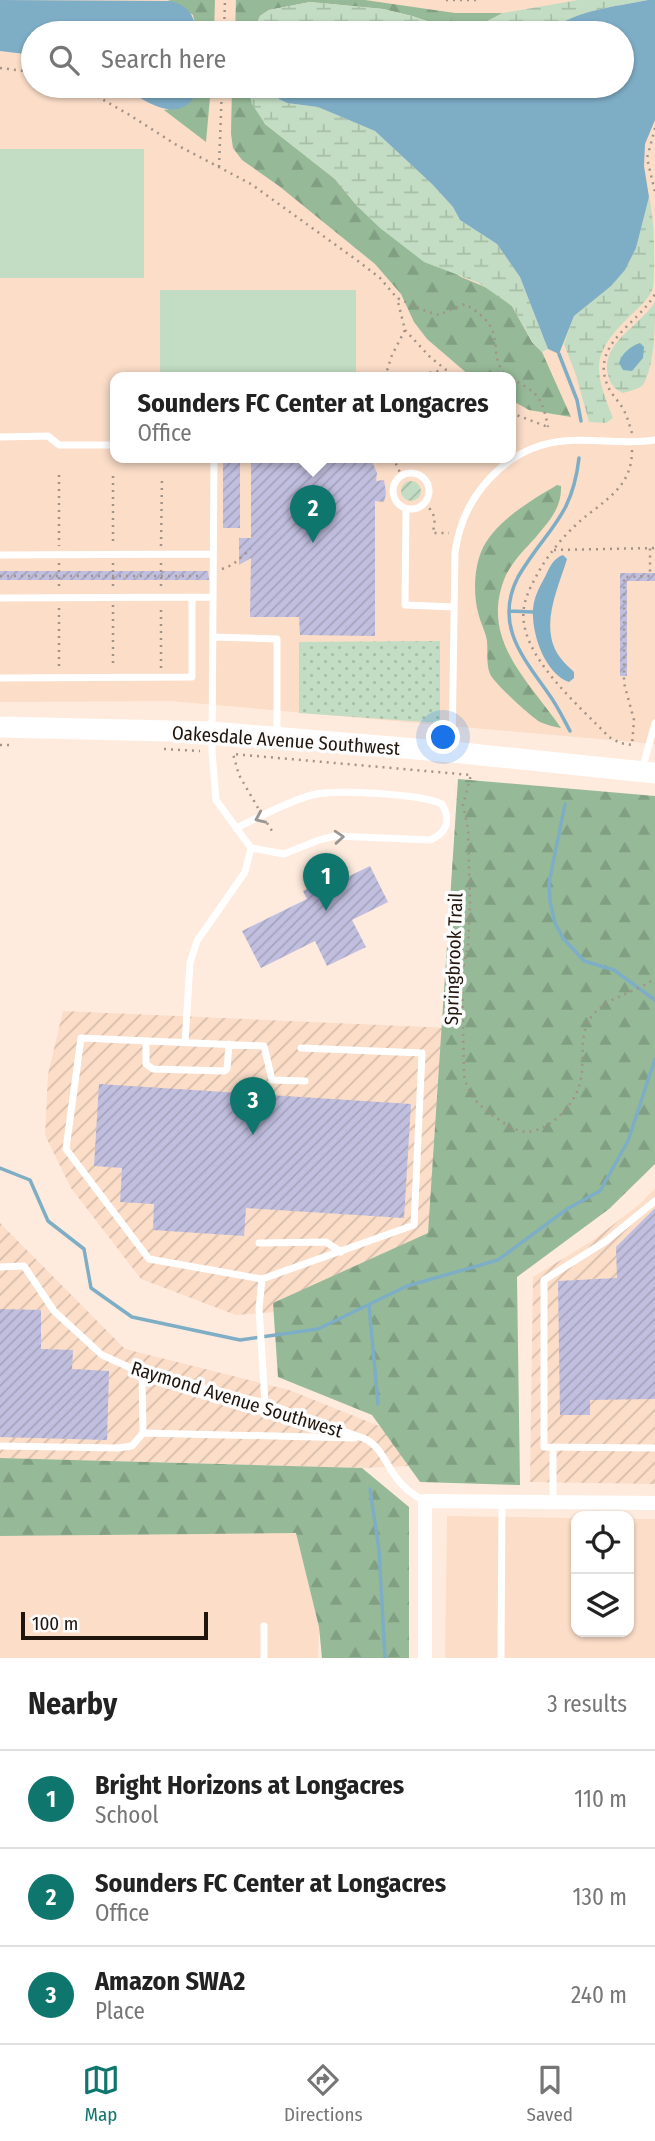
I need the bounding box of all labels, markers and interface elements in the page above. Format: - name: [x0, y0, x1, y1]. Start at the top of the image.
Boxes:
- search box: [21, 21, 634, 98]
- icon: search: [45, 41, 83, 79]
- text: Search here: [101, 44, 226, 75]
- popup: [110, 372, 516, 463]
- text: Sounders FC Center at Longacres: [137, 388, 489, 419]
- text: Office: [137, 419, 192, 447]
- pin: 2: [290, 485, 336, 543]
- your location: [426, 720, 460, 754]
- street label: Oakesdale Avenue Southwest: [171, 721, 402, 760]
- one-way arrow: [255, 810, 267, 824]
- one-way arrow: [334, 830, 345, 845]
- pin: 1: [303, 853, 349, 911]
- street label: Springbrook Trail: [440, 892, 467, 1026]
- pin: 3: [230, 1077, 276, 1135]
- street label: Raymond Avenue Southwest: [128, 1356, 346, 1443]
- map controls: [571, 1511, 634, 1637]
- button: locate: [571, 1511, 634, 1574]
- button: layers: [571, 1574, 634, 1637]
- scale bar: [21, 1609, 208, 1641]
- text: 100 m: [32, 1612, 78, 1635]
- text: Nearby: [28, 1686, 117, 1722]
- text: 3 results: [547, 1690, 627, 1718]
- text: Bright Horizons at Longacres: [95, 1770, 404, 1801]
- text: 1: [46, 1785, 56, 1813]
- text: 110 m: [574, 1785, 627, 1813]
- text: School: [95, 1801, 159, 1829]
- text: Sounders FC Center at Longacres: [95, 1868, 446, 1899]
- text: 2: [46, 1883, 56, 1911]
- text: 130 m: [573, 1883, 627, 1911]
- text: Office: [95, 1899, 149, 1927]
- text: Amazon SWA2: [95, 1966, 245, 1997]
- text: 3: [46, 1981, 56, 2009]
- text: 240 m: [571, 1981, 627, 2009]
- text: Place: [95, 1997, 145, 2025]
- tab: Map: [82, 2061, 120, 2126]
- tab: Directions: [284, 2061, 363, 2126]
- tab: Saved: [527, 2061, 573, 2126]

